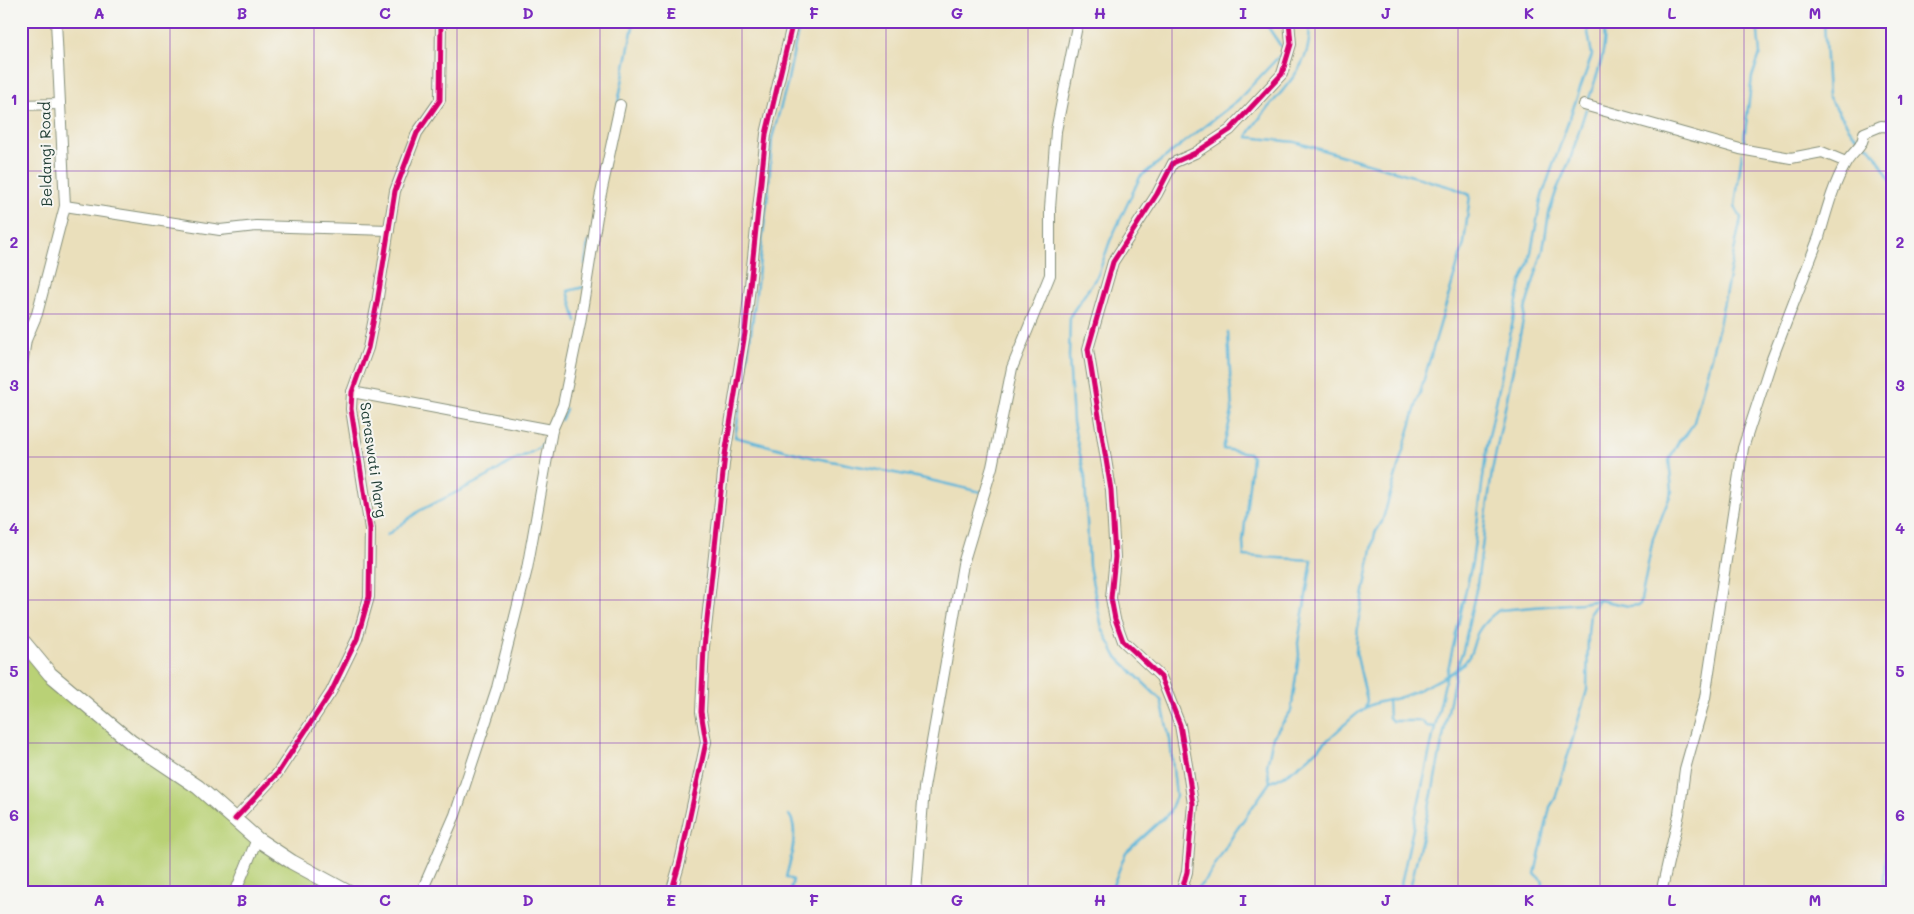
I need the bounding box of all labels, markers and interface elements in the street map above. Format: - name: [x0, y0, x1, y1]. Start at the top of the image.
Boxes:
- text: A: [93, 2, 105, 23]
- text: B: [237, 2, 247, 23]
- text: C: [379, 2, 391, 23]
- text: D: [522, 2, 534, 23]
- text: E: [666, 2, 676, 23]
- text: F: [809, 2, 819, 23]
- text: G: [951, 2, 963, 23]
- text: H: [1094, 2, 1106, 23]
- text: I: [1239, 2, 1247, 23]
- text: J: [1381, 2, 1391, 23]
- text: K: [1524, 2, 1534, 23]
- text: L: [1667, 2, 1677, 23]
- text: M: [1809, 2, 1821, 23]
- text: 1: [10, 88, 18, 109]
- text: 1: [1896, 88, 1904, 109]
- street label: Beldangi Road: [34, 101, 56, 207]
- text: 2: [10, 231, 19, 252]
- text: 2: [1896, 231, 1905, 252]
- text: 3: [9, 374, 19, 395]
- text: 3: [1895, 374, 1905, 395]
- street label: Saraswati Marg: [356, 401, 392, 519]
- text: 4: [9, 517, 19, 538]
- text: 4: [1895, 517, 1905, 538]
- text: 5: [9, 660, 19, 681]
- text: 5: [1895, 660, 1905, 681]
- text: 6: [9, 804, 19, 825]
- text: 6: [1895, 804, 1905, 825]
- text: A: [93, 889, 105, 910]
- text: B: [237, 889, 247, 910]
- text: C: [379, 889, 391, 910]
- text: D: [522, 889, 534, 910]
- text: E: [666, 889, 676, 910]
- text: F: [809, 889, 819, 910]
- text: G: [951, 889, 963, 910]
- text: H: [1094, 889, 1106, 910]
- text: I: [1239, 889, 1247, 910]
- text: J: [1381, 889, 1391, 910]
- text: K: [1524, 889, 1534, 910]
- text: L: [1667, 889, 1677, 910]
- text: M: [1809, 889, 1821, 910]

